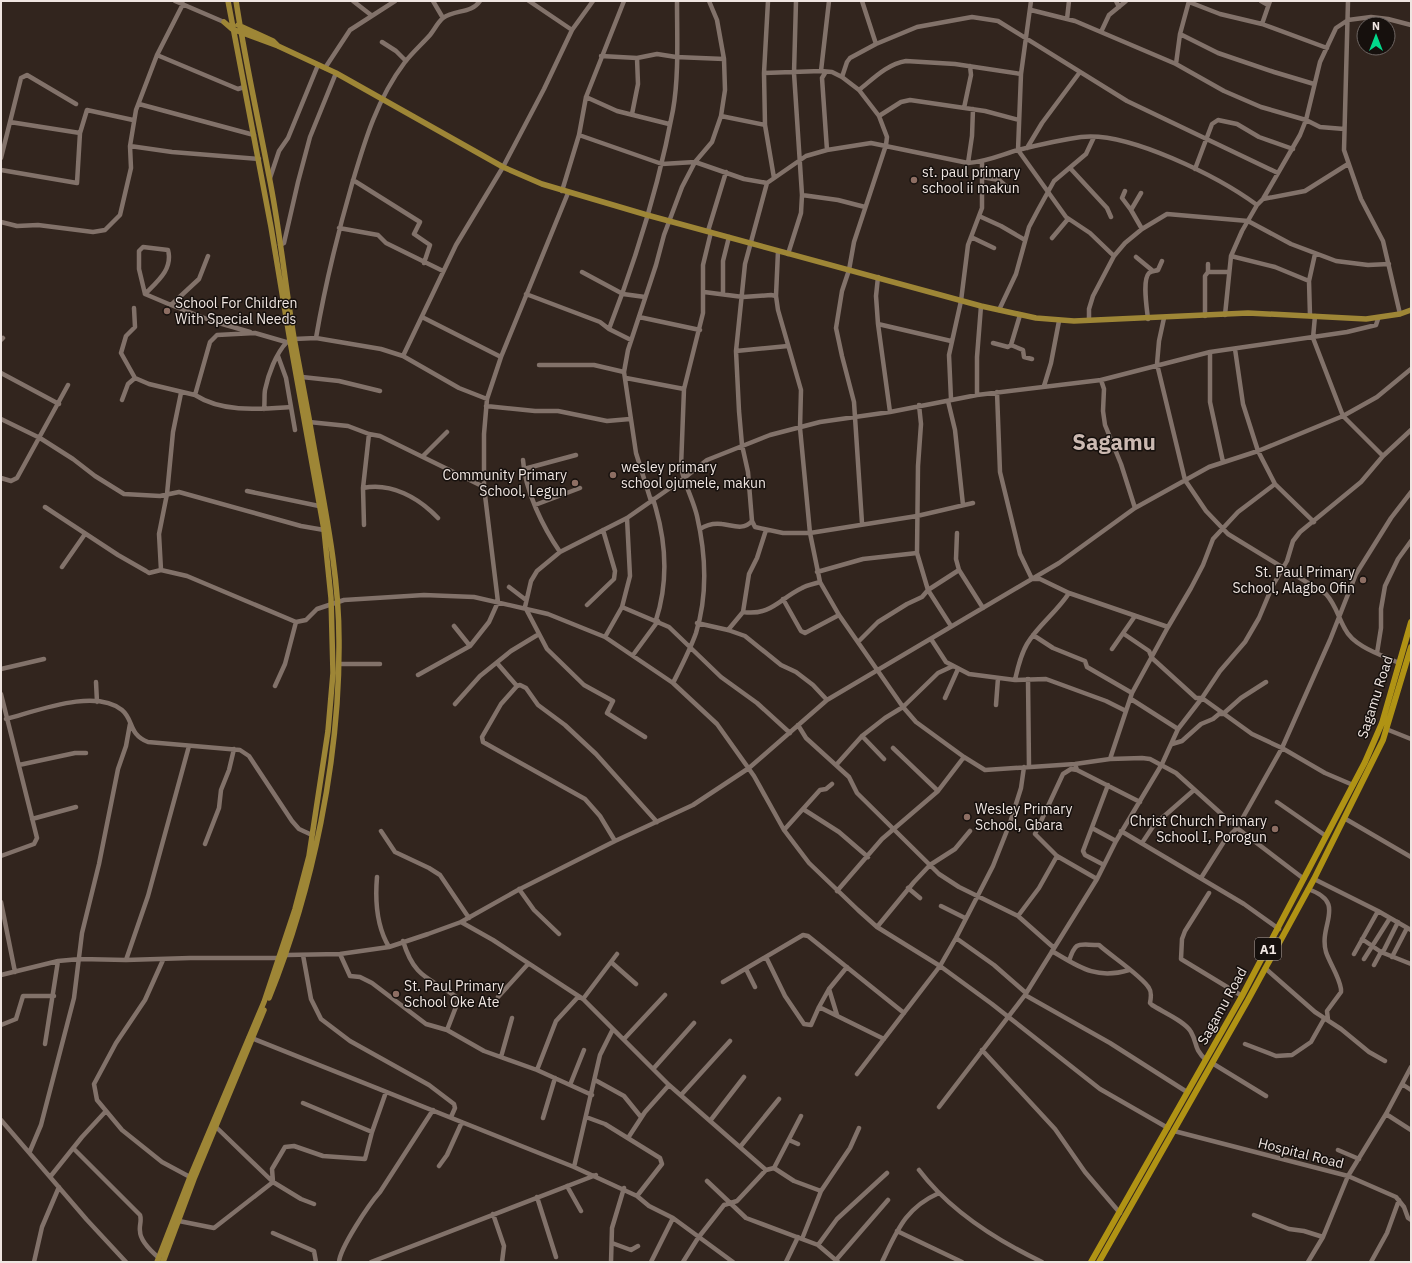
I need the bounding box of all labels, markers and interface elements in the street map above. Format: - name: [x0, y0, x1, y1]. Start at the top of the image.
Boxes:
- north arrow: [1356, 16, 1396, 56]
- text: N: [1372, 19, 1380, 33]
- place label: st. paul primary school ii makun: [922, 163, 1020, 197]
- marker: st. paul primary school ii makun: [909, 175, 919, 185]
- place label: School For Children With Special Needs: [175, 294, 297, 328]
- marker: School For Children With Special Needs: [162, 306, 172, 316]
- district label: Sagamu: [1072, 427, 1156, 456]
- place label: wesley primary school ojumele, makun: [621, 458, 766, 492]
- place label: Community Primary School, Legun: [442, 466, 567, 500]
- marker: wesley primary school ojumele, makun: [608, 470, 618, 480]
- marker: Community Primary School, Legun: [570, 478, 580, 488]
- place label: St. Paul Primary School, Alagbo Ofin: [1232, 563, 1355, 597]
- marker: St. Paul Primary School, Alagbo Ofin: [1358, 575, 1368, 585]
- street label: Sagamu Road: [1353, 653, 1397, 741]
- place label: Wesley Primary School, Gbara: [975, 800, 1072, 834]
- marker: Wesley Primary School, Gbara: [962, 812, 972, 822]
- place label: Christ Church Primary School I, Porogun: [1130, 812, 1267, 846]
- marker: Christ Church Primary School I, Porogun: [1270, 824, 1280, 834]
- road number: A1: [1255, 938, 1281, 960]
- street label: Sagamu Road: [1193, 964, 1251, 1048]
- place label: St. Paul Primary School Oke Ate: [404, 977, 504, 1011]
- marker: St. Paul Primary School Oke Ate: [391, 989, 401, 999]
- street label: Hospital Road: [1256, 1134, 1346, 1172]

